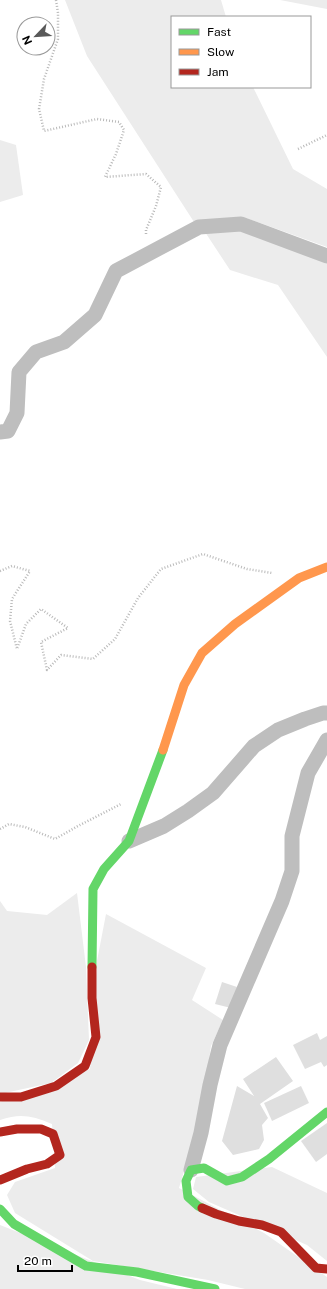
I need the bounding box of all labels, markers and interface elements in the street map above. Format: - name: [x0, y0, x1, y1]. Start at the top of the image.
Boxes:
- north arrow: [16, 16, 56, 56]
- legend: [171, 16, 311, 88]
- text: Fast: [207, 25, 232, 39]
- text: N: [20, 34, 34, 47]
- text: Slow: [207, 45, 235, 59]
- text: Jam: [207, 65, 229, 79]
- scale bar: [18, 1247, 72, 1273]
- text: 20 m: [24, 1254, 52, 1268]

